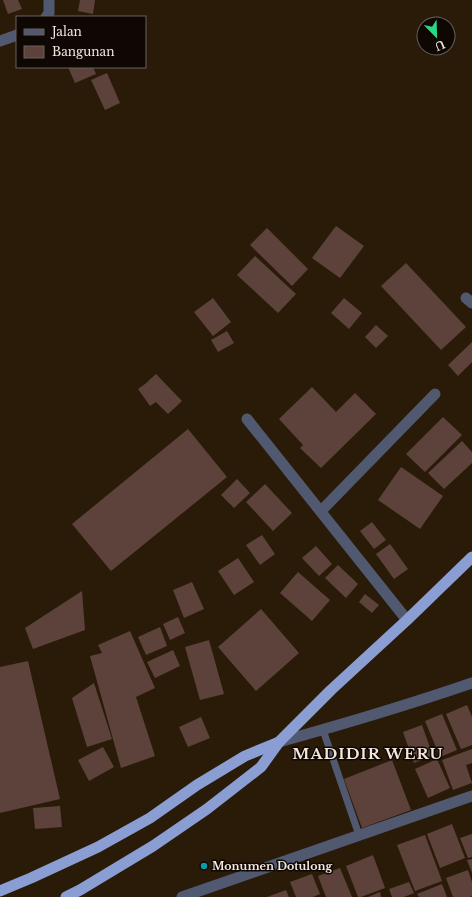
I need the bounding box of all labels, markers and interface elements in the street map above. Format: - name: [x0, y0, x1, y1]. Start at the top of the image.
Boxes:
- legend: [16, 16, 146, 68]
- north arrow: [416, 16, 456, 56]
- text: Jalan: [50, 24, 82, 39]
- text: U: [432, 37, 447, 54]
- text: Bangunan: [52, 44, 115, 59]
- district label: MADIDIR WERU: [292, 744, 444, 763]
- place label: Monumen Dotulong: [212, 859, 332, 873]
- marker: Monumen Dotulong: [199, 861, 209, 871]

